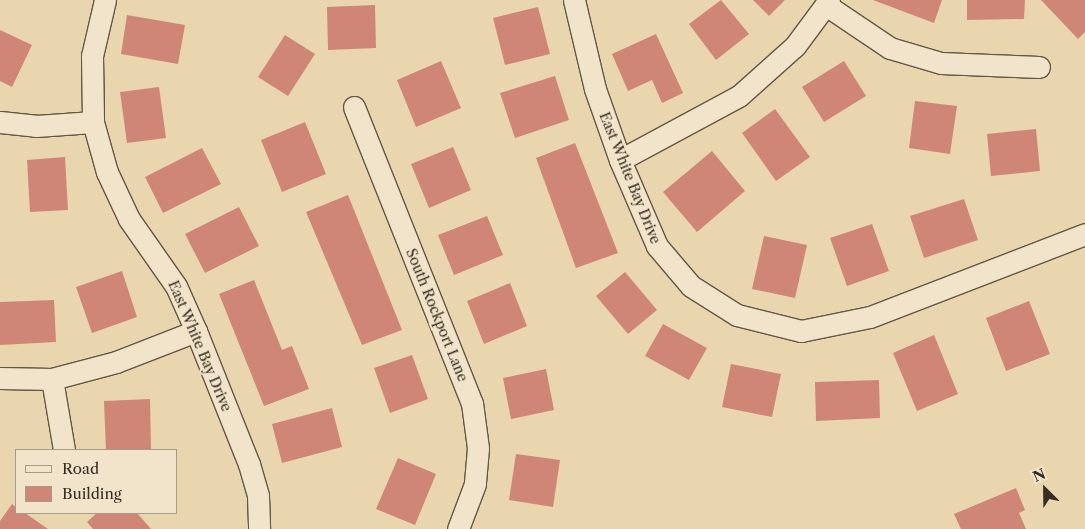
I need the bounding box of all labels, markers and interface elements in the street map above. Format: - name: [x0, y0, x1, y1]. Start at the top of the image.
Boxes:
- street label: East White Bay Drive: [596, 109, 664, 247]
- street label: South Rockport Lane: [403, 246, 471, 384]
- street label: East White Bay Drive: [165, 278, 235, 414]
- legend: [15, 449, 178, 514]
- text: Road: [62, 459, 99, 478]
- north arrow: [1020, 464, 1070, 514]
- text: N: [1030, 465, 1048, 486]
- text: Building: [62, 484, 122, 503]

